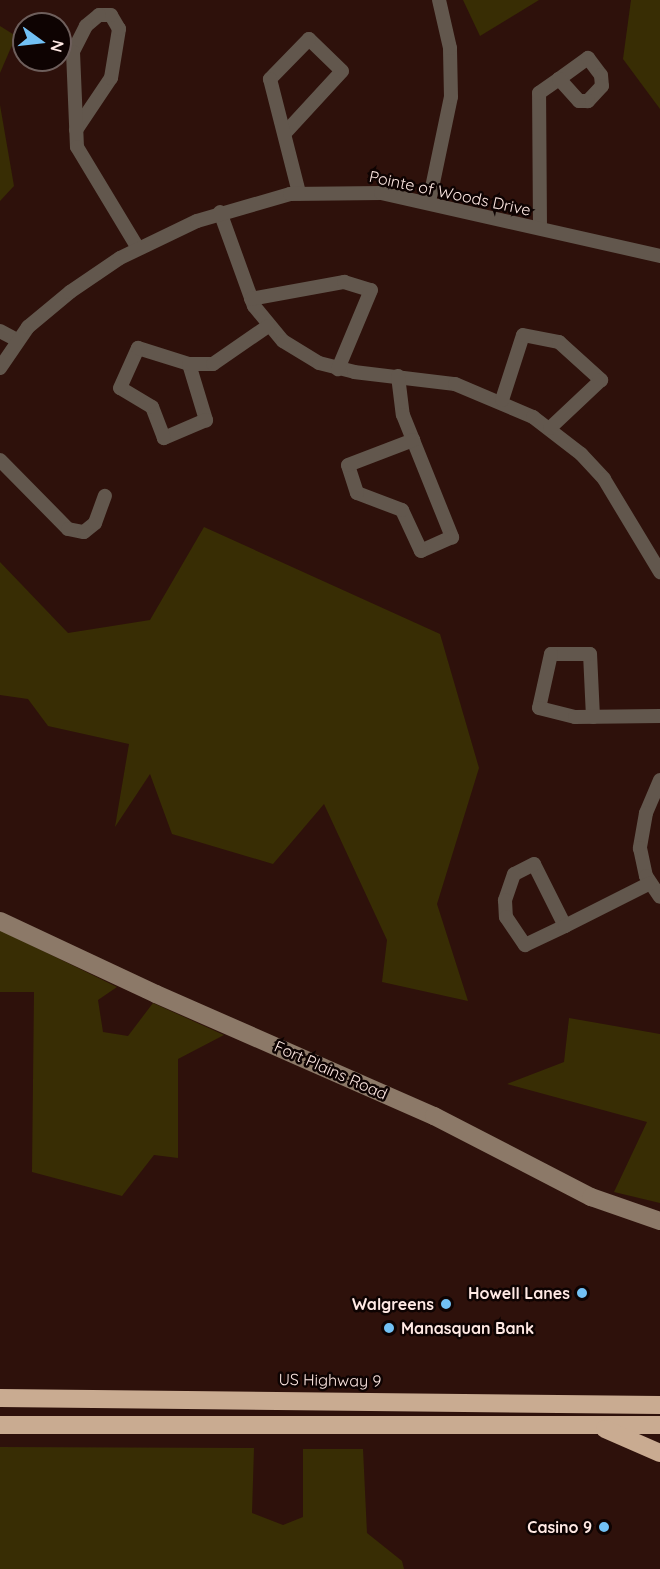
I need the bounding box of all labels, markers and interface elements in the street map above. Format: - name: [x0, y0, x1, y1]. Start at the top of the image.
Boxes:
- north arrow: [12, 12, 72, 72]
- text: N: [46, 38, 69, 54]
- street label: Pointe of Woods Drive: [367, 166, 533, 220]
- street label: Fort Plains Road: [272, 1037, 390, 1103]
- place label: Howell Lanes: [468, 1283, 570, 1303]
- marker: Howell Lanes: [575, 1286, 589, 1300]
- place label: Walgreens: [352, 1294, 434, 1314]
- marker: Walgreens: [439, 1297, 453, 1311]
- place label: Manasquan Bank: [401, 1318, 534, 1338]
- marker: Manasquan Bank: [382, 1321, 396, 1335]
- street label: US Highway 9: [278, 1370, 382, 1390]
- place label: Casino 9: [527, 1517, 592, 1537]
- marker: Casino 9: [597, 1520, 611, 1534]

